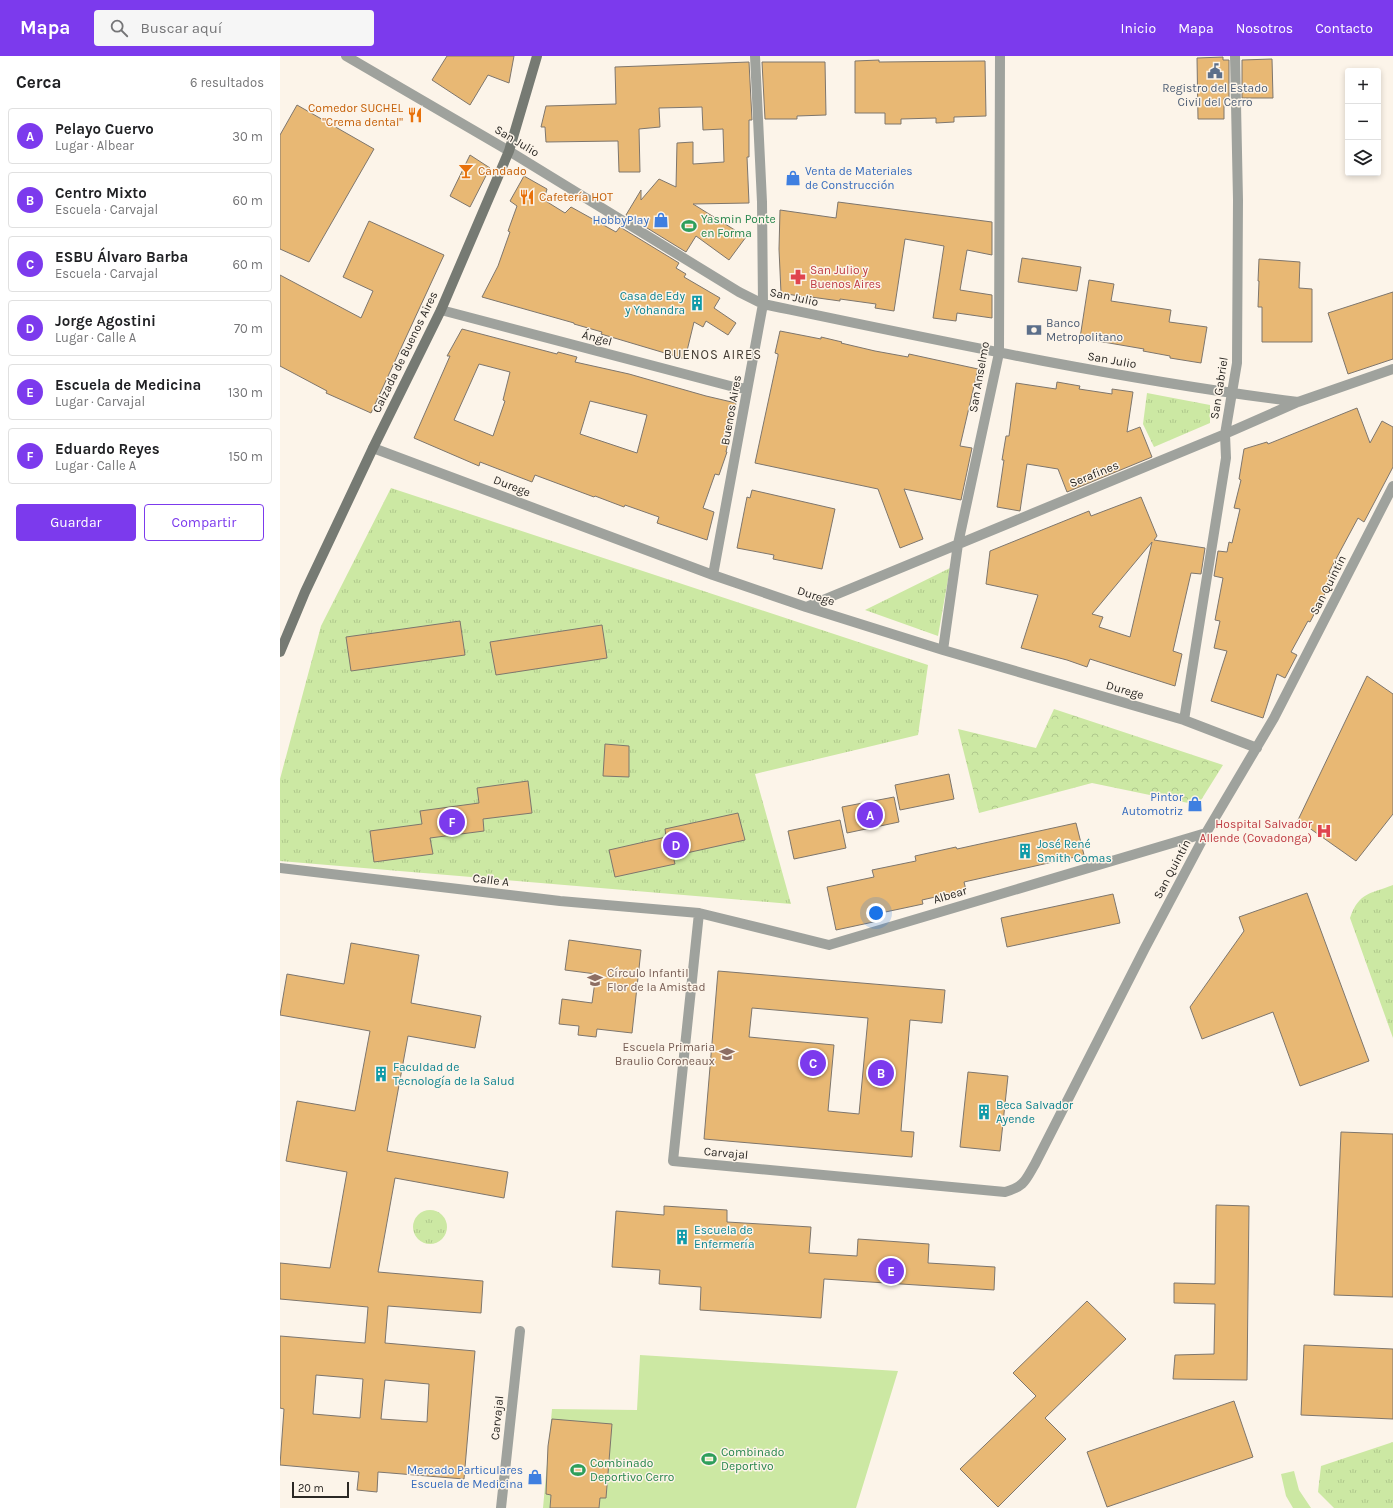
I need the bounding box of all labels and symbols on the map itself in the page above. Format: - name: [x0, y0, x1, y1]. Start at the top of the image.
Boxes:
- public building icon: Registro del Estado Civil del Cerro: [1206, 62, 1224, 80]
- place label: Registro del Estado Civil del Cerro: [1162, 81, 1268, 109]
- place label: Comedor SUCHEL "Crema dental": [308, 101, 403, 129]
- restaurant icon: Comedor SUCHEL "Crema dental": [406, 106, 424, 124]
- street label: San Julio: [492, 122, 542, 160]
- bar icon: Candado: [457, 162, 475, 180]
- place label: Candado: [478, 164, 527, 178]
- place label: Venta de Materiales de Construcción: [805, 164, 913, 192]
- shop icon: Venta de Materiales de Construcción: [784, 169, 802, 187]
- restaurant icon: Cafetería HOT: [518, 188, 536, 206]
- place label: Cafetería HOT: [539, 190, 613, 204]
- shop icon: HobbyPlay: [652, 211, 670, 229]
- place label: Yasmin Ponte en Forma: [701, 212, 776, 240]
- place label: HobbyPlay: [592, 213, 649, 227]
- sports icon: Yasmin Ponte en Forma: [680, 217, 698, 235]
- place label: San Julio y Buenos Aires: [810, 263, 881, 291]
- pharmacy icon: San Julio y Buenos Aires: [789, 268, 807, 286]
- street label: San Julio: [768, 285, 820, 309]
- street label: Calzada de Buenos Aires: [369, 289, 441, 415]
- place label: Casa de Edy y Yohandra: [620, 289, 685, 317]
- building icon: Casa de Edy y Yohandra: [688, 294, 706, 312]
- place label: Banco Metropolitano: [1046, 316, 1123, 344]
- bank icon: Banco Metropolitano: [1025, 321, 1043, 339]
- street label: Ángel: [580, 326, 614, 349]
- street label: San Anselmo: [966, 340, 992, 414]
- district label: BUENOS AIRES: [664, 347, 762, 362]
- street label: San Julio: [1086, 349, 1138, 371]
- street label: San Gabriel: [1207, 356, 1231, 420]
- street label: Buenos Aires: [718, 374, 744, 446]
- street label: Serafines: [1067, 458, 1121, 490]
- street label: Durege: [491, 473, 533, 499]
- street label: San Quintín: [1307, 553, 1349, 617]
- street label: Durege: [795, 583, 837, 609]
- street label: Durege: [1105, 678, 1145, 702]
- place label: Pintor Automotriz: [1122, 790, 1184, 818]
- shop icon: Pintor Automotriz: [1186, 795, 1204, 813]
- pin: A: [857, 800, 883, 830]
- pin: F: [439, 807, 465, 837]
- place label: Hospital Salvador Allende (Covadonga): [1199, 817, 1313, 845]
- hospital icon: Hospital Salvador Allende (Covadonga): [1315, 822, 1333, 840]
- pin: D: [663, 830, 689, 860]
- place label: José René Smith Comas: [1037, 837, 1112, 865]
- street label: San Quintín: [1151, 837, 1193, 901]
- building icon: José René Smith Comas: [1016, 842, 1034, 860]
- street label: Calle A: [472, 871, 510, 889]
- street label: Albear: [931, 883, 969, 907]
- your location: [866, 903, 886, 923]
- place label: Círculo Infantil Flor de la Amistad: [607, 966, 706, 994]
- school or university icon: Círculo Infantil Flor de la Amistad: [586, 971, 604, 989]
- place label: Escuela Primaria Braulio Coroneaux: [615, 1040, 715, 1068]
- school or university icon: Escuela Primaria Braulio Coroneaux: [718, 1045, 736, 1063]
- pin: C: [800, 1048, 826, 1078]
- pin: B: [868, 1058, 894, 1088]
- place label: Faculdad de Tecnología de la Salud: [393, 1060, 515, 1088]
- building icon: Faculdad de Tecnología de la Salud: [372, 1065, 390, 1083]
- place label: Beca Salvador Ayende: [996, 1098, 1074, 1126]
- building icon: Beca Salvador Ayende: [975, 1103, 993, 1121]
- street label: Carvajal: [703, 1144, 749, 1162]
- place label: Escuela de Enfermería: [694, 1223, 755, 1251]
- building icon: Escuela de Enfermería: [673, 1228, 691, 1246]
- pin: E: [878, 1256, 904, 1286]
- street label: Carvajal: [488, 1395, 506, 1441]
- place label: Combinado Deportivo: [721, 1445, 784, 1473]
- sports icon: Combinado Deportivo: [700, 1450, 718, 1468]
- place label: Combinado Deportivo Cerro: [590, 1456, 674, 1484]
- sports icon: Combinado Deportivo Cerro: [569, 1461, 587, 1479]
- place label: Mercado Particulares Escuela de Medicina: [407, 1463, 523, 1491]
- shop icon: Mercado Particulares Escuela de Medicina: [526, 1468, 544, 1486]
- scale bar: [292, 1480, 349, 1499]

